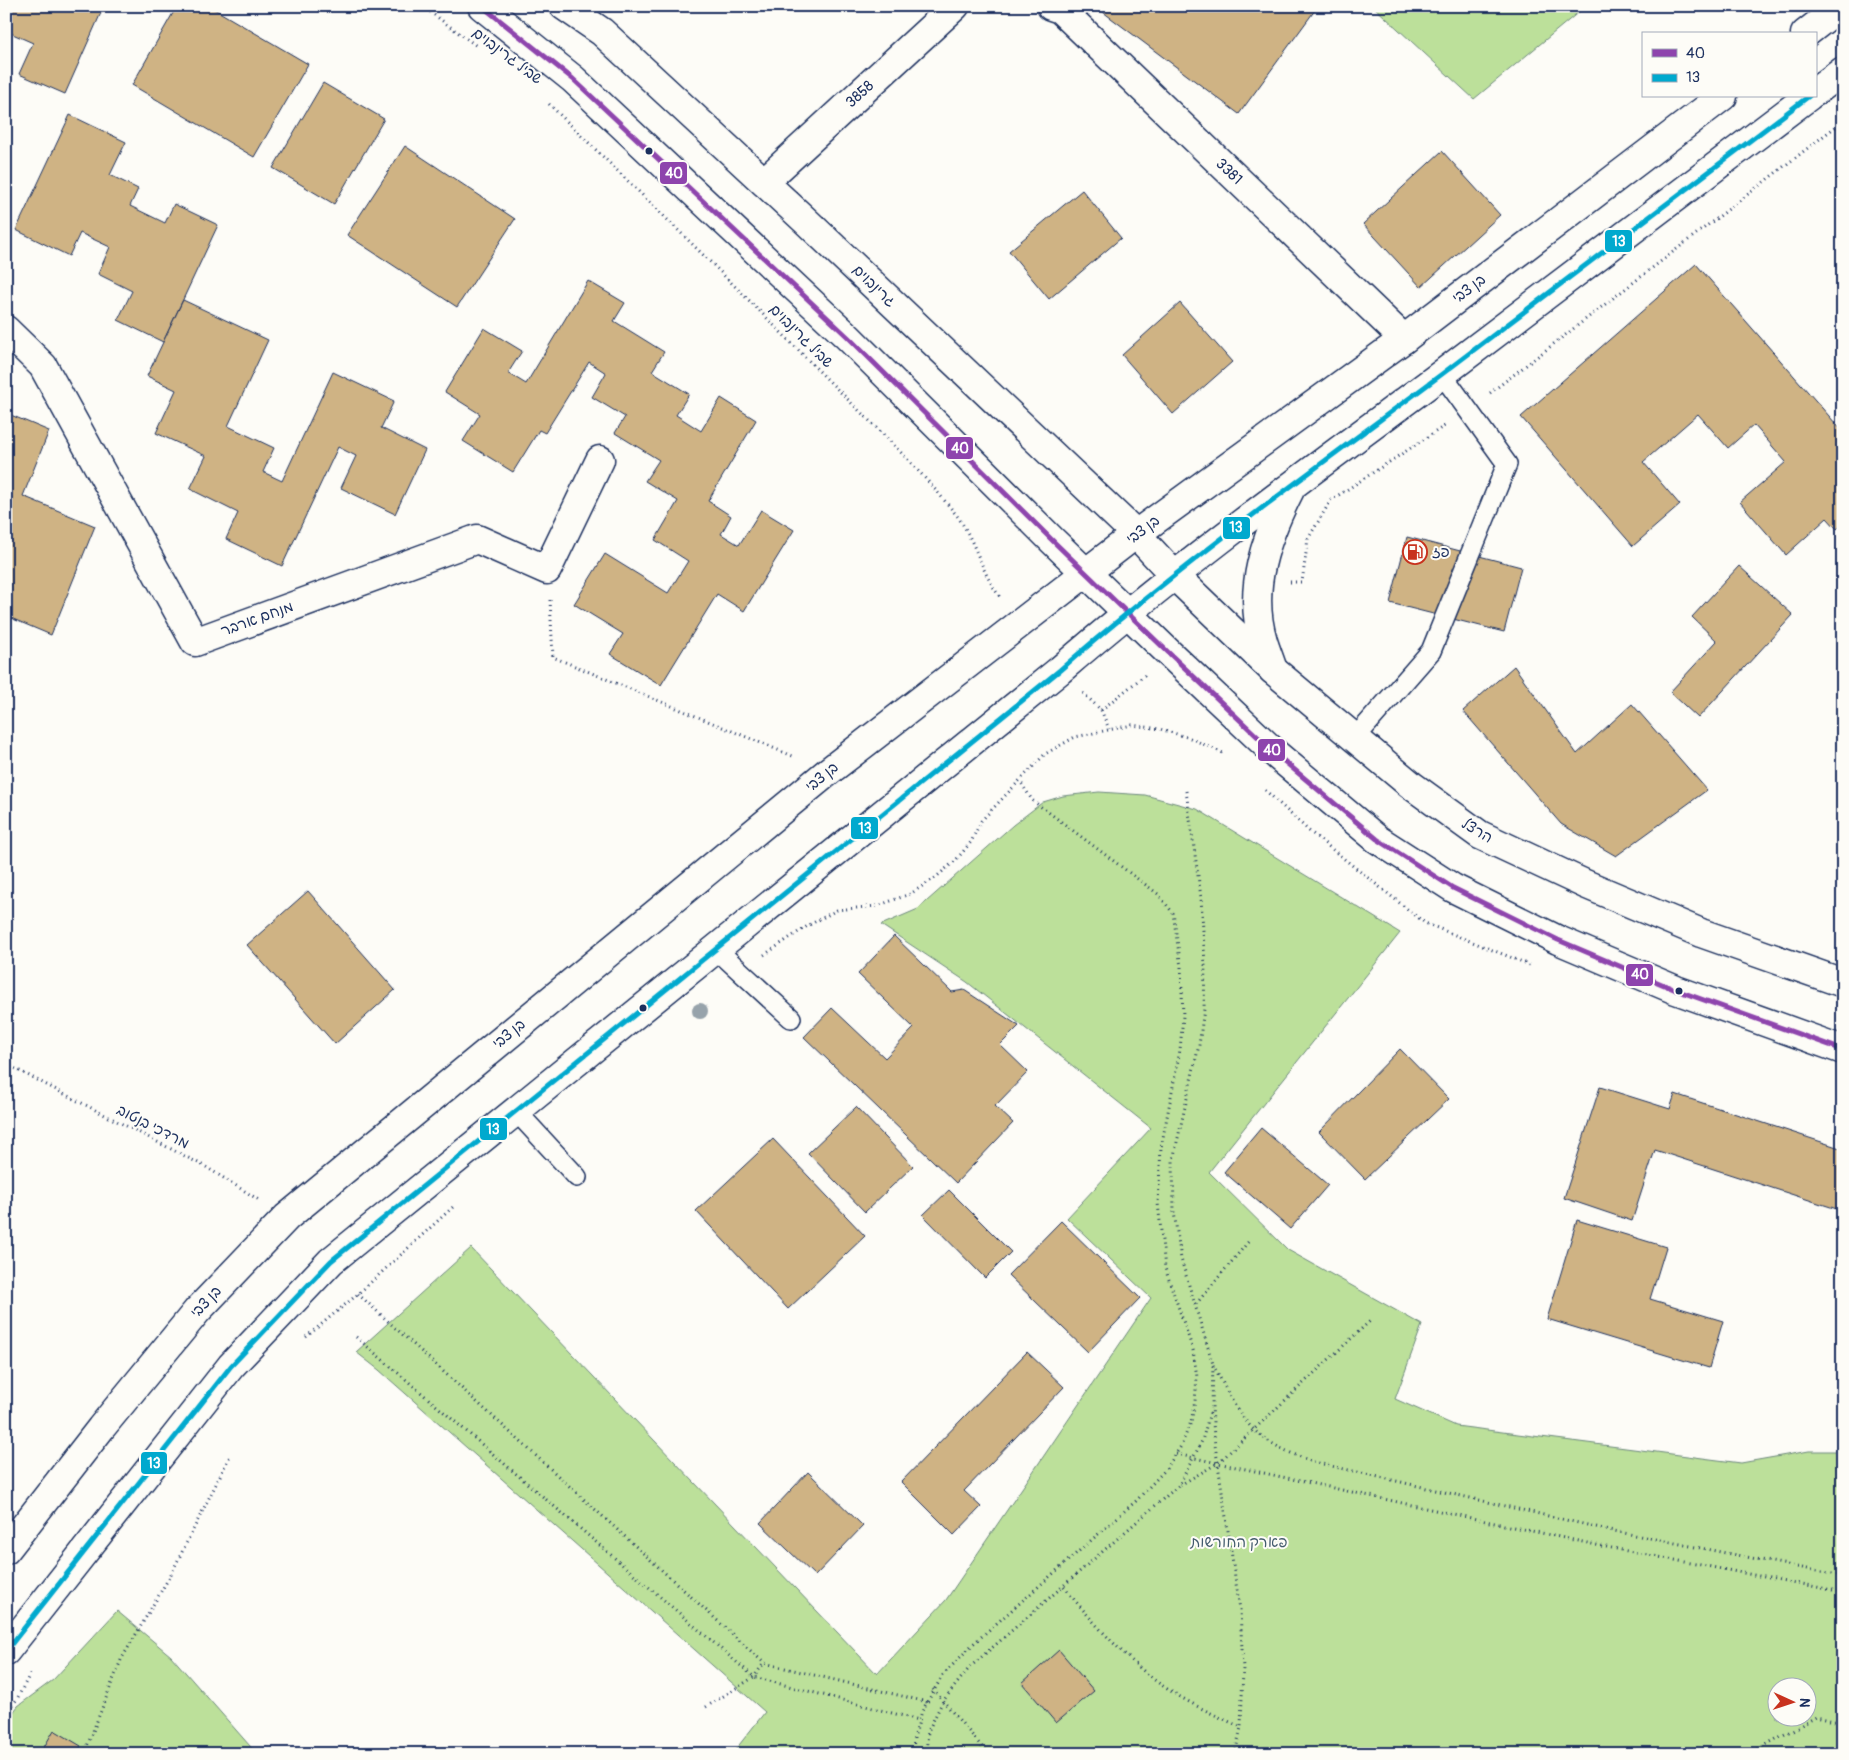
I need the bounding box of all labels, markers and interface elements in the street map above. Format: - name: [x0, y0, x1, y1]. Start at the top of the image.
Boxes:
- street label: שביל גרינבוים: [468, 24, 546, 89]
- legend: [1642, 32, 1816, 98]
- text: 40: [1686, 44, 1705, 63]
- text: 13: [1686, 68, 1700, 87]
- street label: 3858: [842, 76, 878, 112]
- unlabelled marker: [644, 146, 654, 156]
- street label: 3381: [1212, 154, 1247, 189]
- line badge: 40: [659, 161, 688, 185]
- text: 40: [665, 165, 683, 182]
- line badge: 13: [1604, 229, 1633, 253]
- text: 13: [1612, 233, 1626, 250]
- street label: גרינבוים: [848, 261, 900, 311]
- street label: בן צבי: [1449, 270, 1490, 308]
- street label: שביל גרינבוים: [765, 300, 837, 372]
- line badge: 40: [945, 436, 974, 460]
- text: 40: [951, 440, 969, 457]
- street label: בן צבי: [1123, 511, 1164, 549]
- line badge: 13: [1222, 516, 1251, 540]
- text: 13: [1229, 519, 1243, 536]
- fuel station icon: פז: [1402, 539, 1428, 565]
- place label: פז: [1432, 543, 1450, 562]
- street label: מנחם ארבר: [218, 597, 296, 641]
- line badge: 40: [1257, 738, 1286, 762]
- text: 40: [1263, 742, 1281, 759]
- street label: בן צבי: [802, 758, 842, 796]
- street label: הרצל: [1458, 814, 1496, 848]
- line badge: 13: [850, 816, 879, 840]
- text: 13: [858, 820, 872, 837]
- line badge: 40: [1625, 963, 1654, 987]
- text: 40: [1631, 966, 1649, 983]
- unlabelled marker: [1674, 986, 1684, 996]
- unlabelled marker: [638, 1003, 648, 1013]
- street label: בן צבי: [489, 1015, 529, 1053]
- street label: מרדכי בנטוב: [113, 1101, 193, 1153]
- line badge: 13: [479, 1117, 508, 1141]
- text: 13: [486, 1121, 500, 1138]
- street label: בן צבי: [186, 1282, 226, 1322]
- line badge: 13: [140, 1451, 168, 1475]
- text: 13: [147, 1455, 161, 1472]
- park label: פארק החורשות: [1190, 1533, 1287, 1552]
- north arrow: [1766, 1678, 1816, 1728]
- text: N: [1796, 1697, 1813, 1708]

